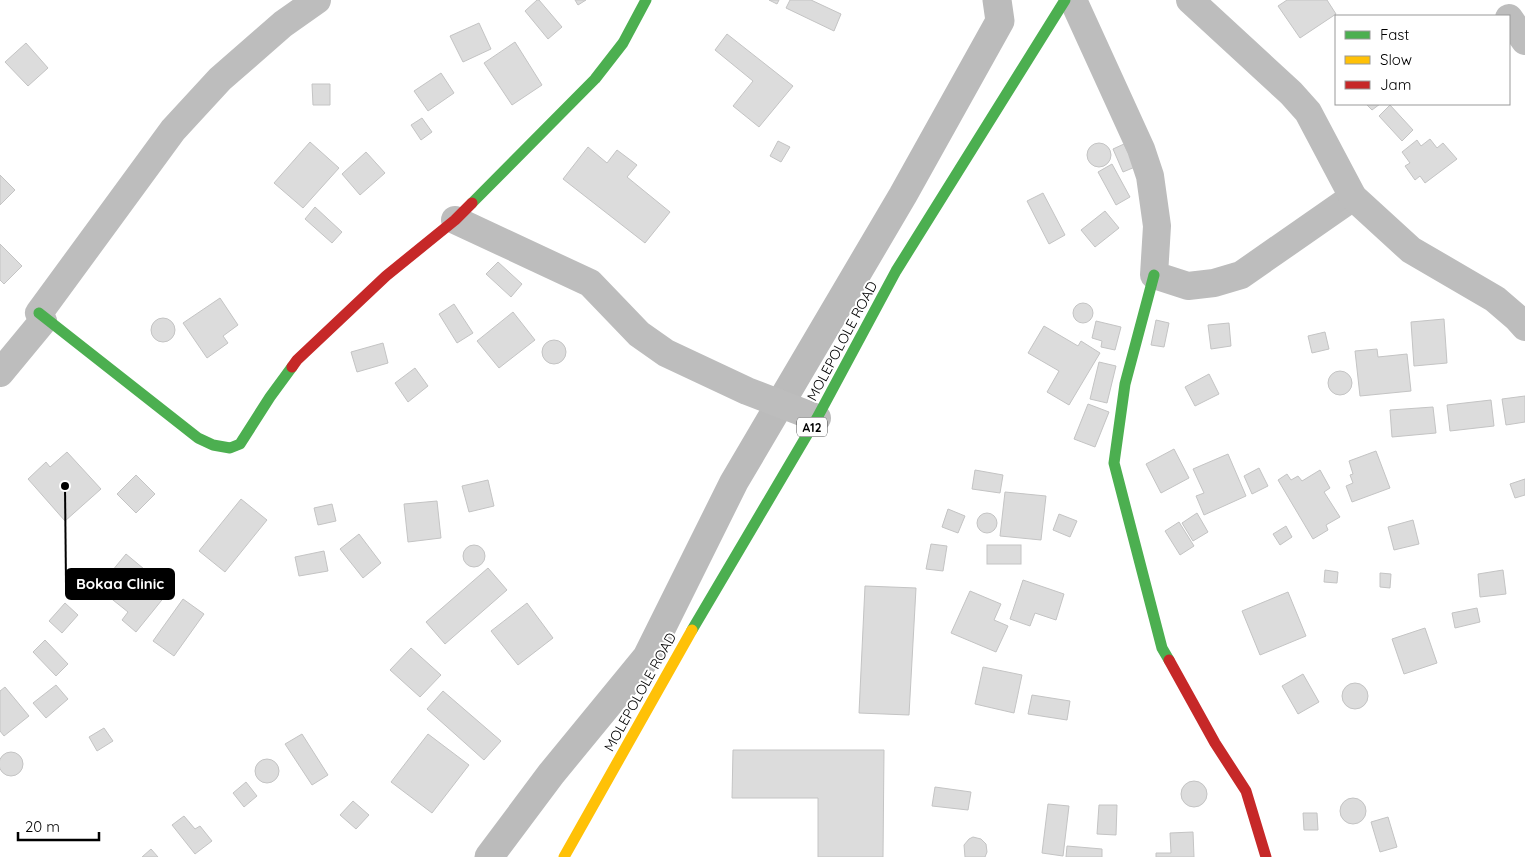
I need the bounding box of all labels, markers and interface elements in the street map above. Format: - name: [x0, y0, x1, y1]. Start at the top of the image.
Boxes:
- legend: [1335, 15, 1510, 105]
- text: Fast: [1380, 25, 1409, 44]
- text: Slow: [1380, 50, 1412, 69]
- text: Jam: [1380, 75, 1411, 94]
- street label: MOLEPOLOLE ROAD: [803, 278, 881, 404]
- road number: A12: [797, 418, 827, 437]
- callout: Bokaa Clinic: [66, 569, 174, 599]
- text: Bokaa Clinic: [76, 574, 164, 593]
- street label: MOLEPOLOLE ROAD: [600, 629, 680, 755]
- scale bar: [18, 810, 99, 842]
- text: 20 m: [25, 817, 60, 836]

